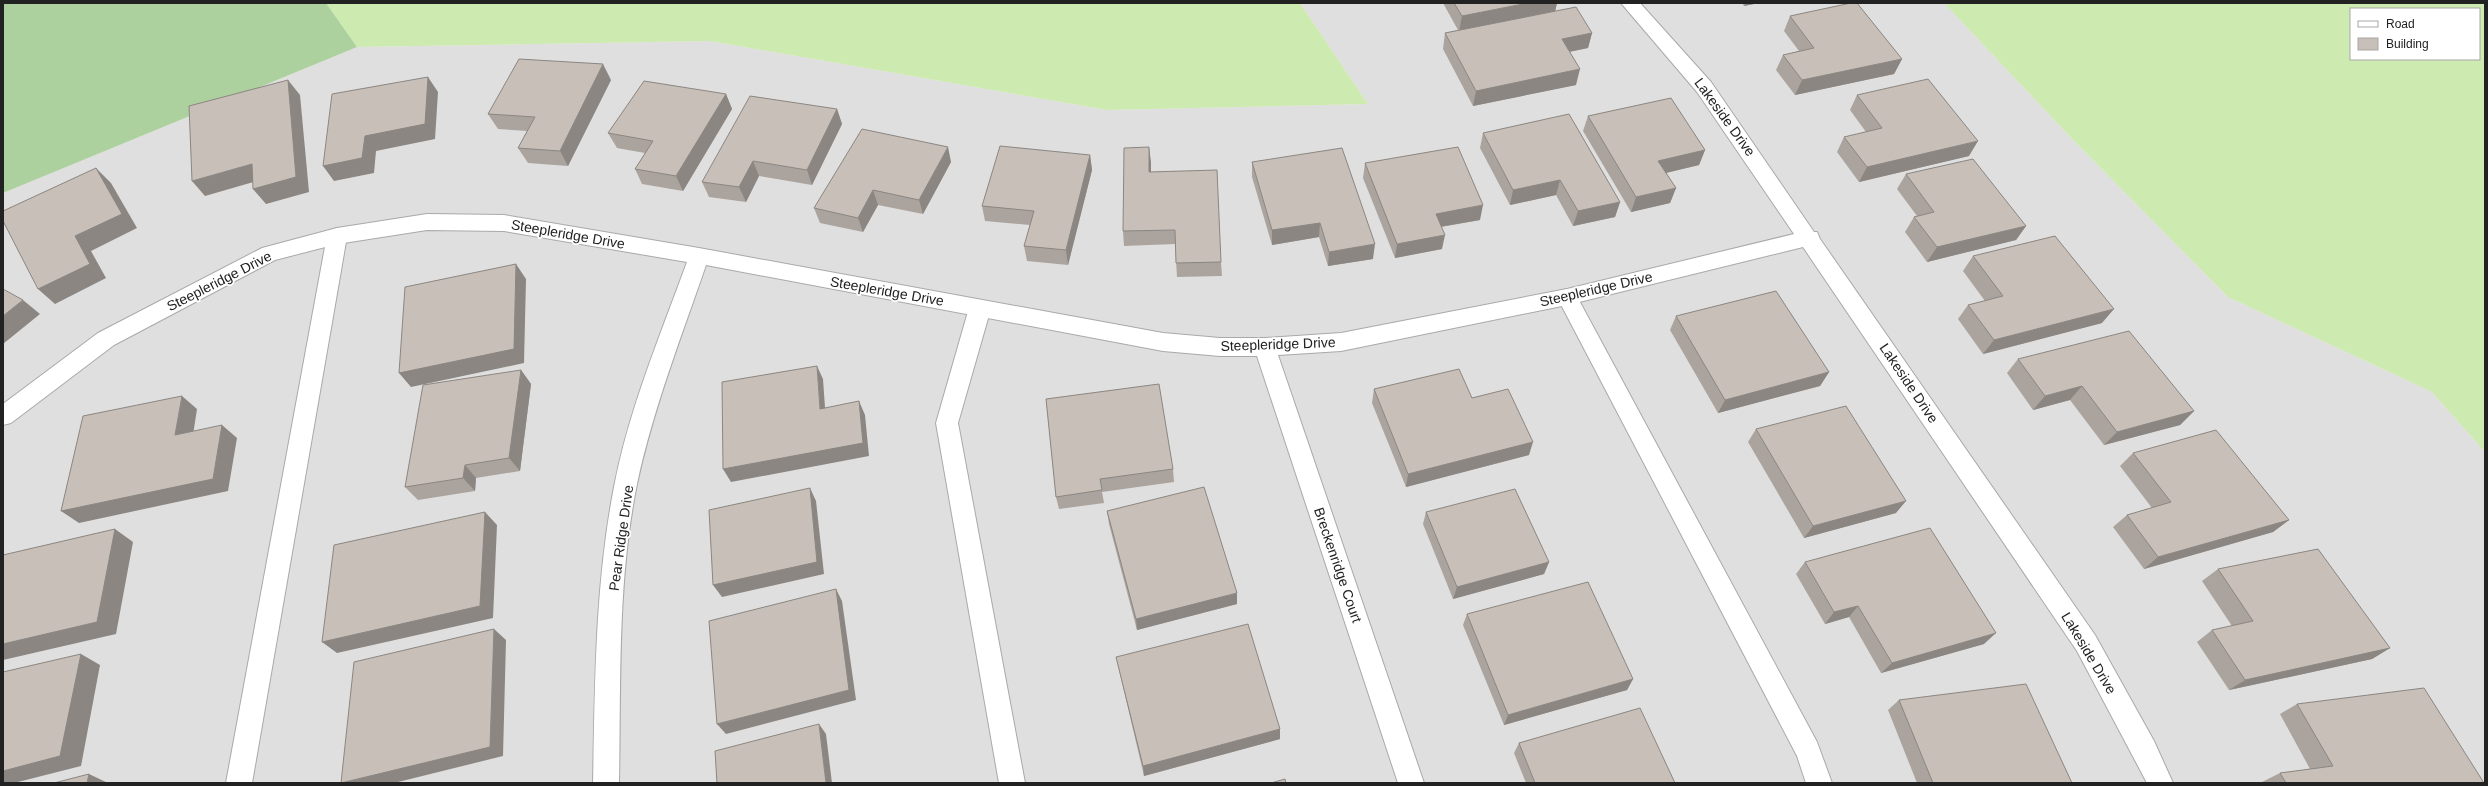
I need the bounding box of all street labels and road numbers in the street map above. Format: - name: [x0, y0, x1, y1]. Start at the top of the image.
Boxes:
- street label: Lakeside Drive: [1691, 75, 1759, 159]
- street label: Steepleridge Drive: [510, 216, 626, 252]
- street label: Steepleridge Drive: [164, 248, 274, 314]
- street label: Steepleridge Drive: [1538, 268, 1654, 310]
- street label: Steepleridge Drive: [829, 273, 945, 309]
- street label: Steepleridge Drive: [1220, 334, 1336, 354]
- street label: Lakeside Drive: [1876, 340, 1942, 426]
- street label: Pear Ridge Drive: [606, 484, 636, 592]
- street label: Breckenridge Court: [1311, 505, 1365, 625]
- street label: Lakeside Drive: [2058, 609, 2120, 697]

